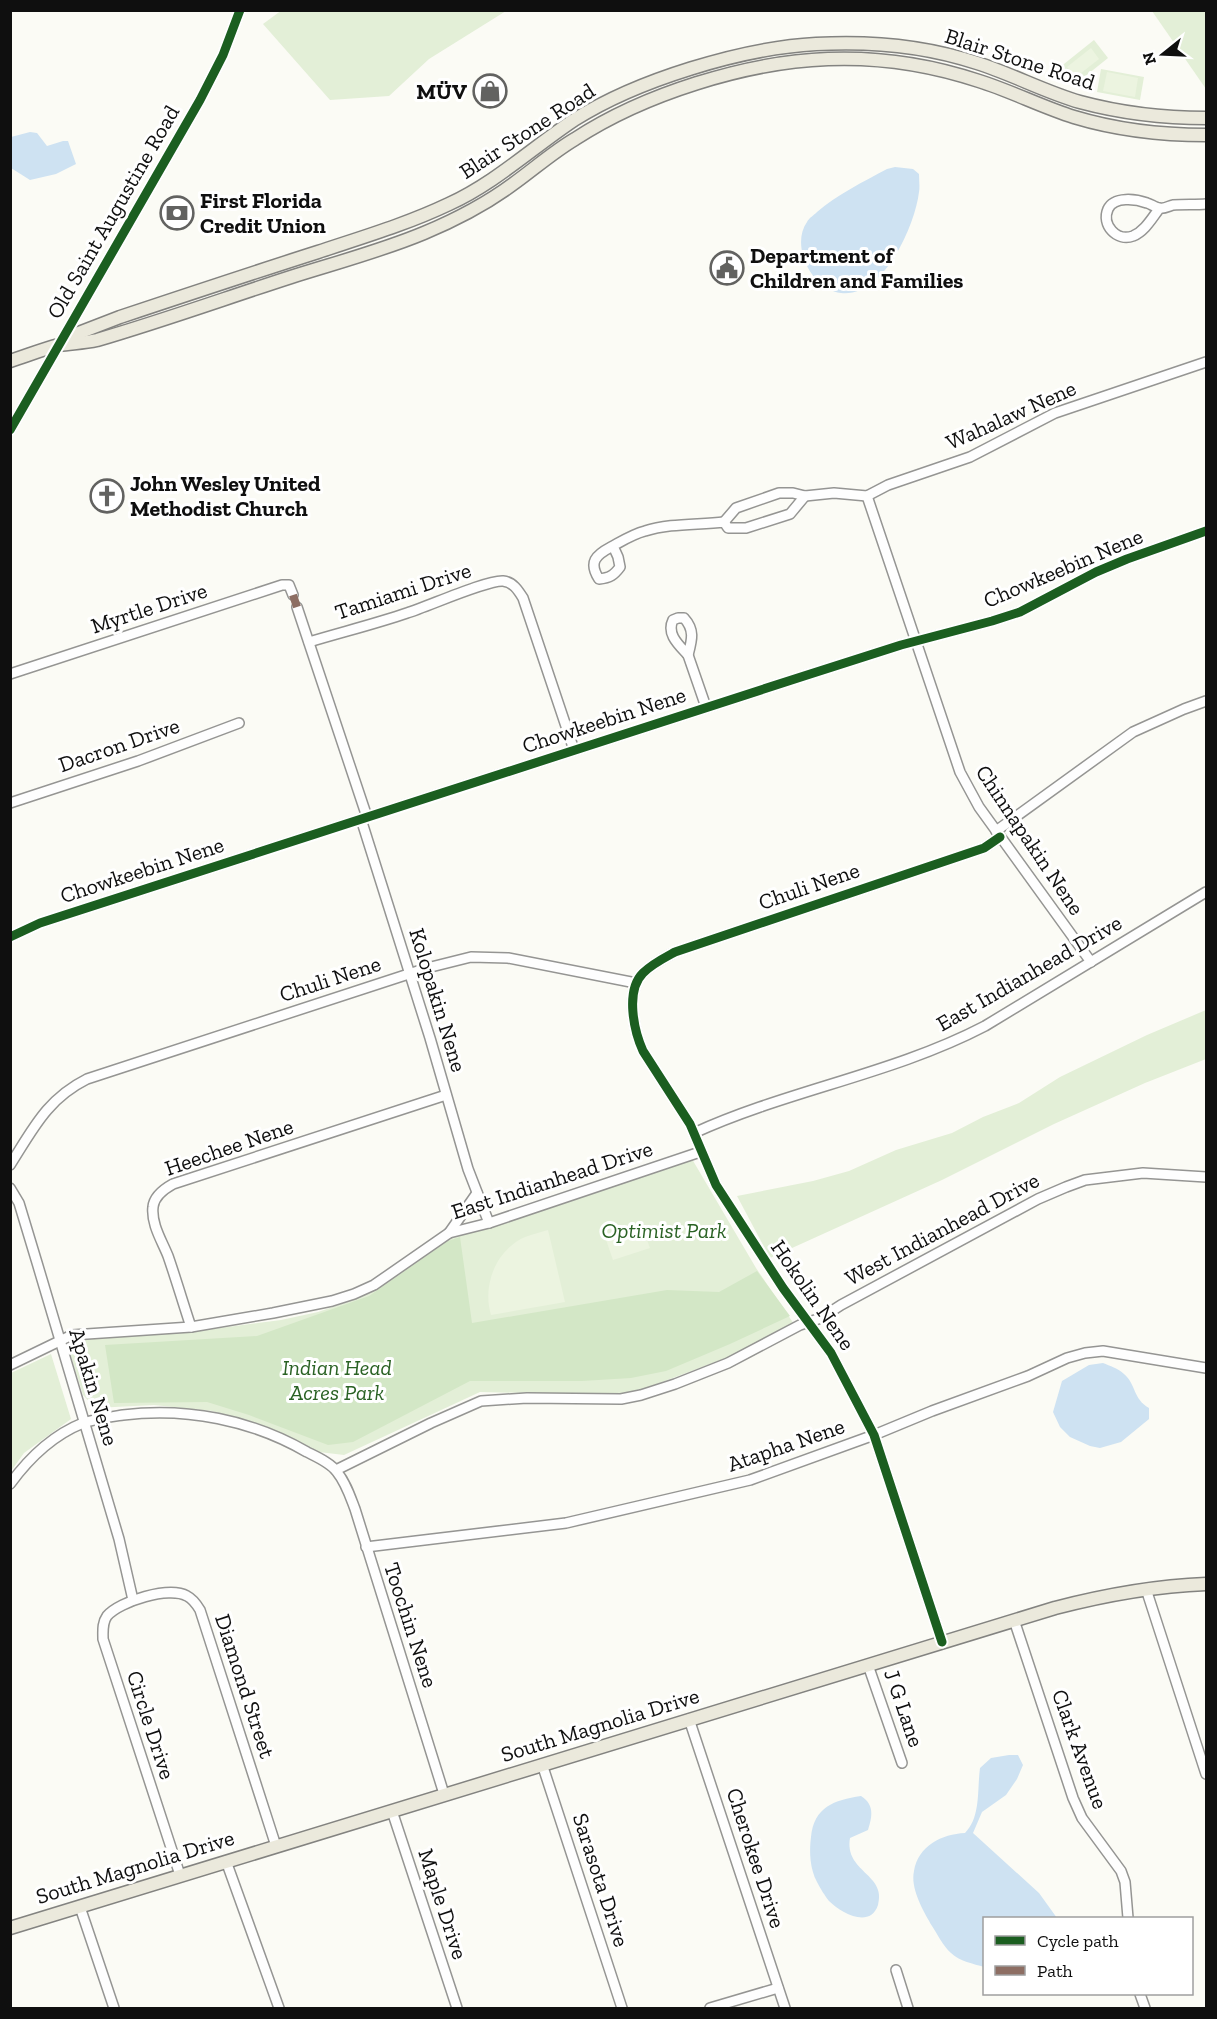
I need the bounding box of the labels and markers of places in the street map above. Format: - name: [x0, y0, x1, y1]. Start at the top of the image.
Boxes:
- shop icon: MÜV: [472, 73, 508, 109]
- place label: MÜV: [416, 78, 467, 105]
- place label: First Florida Credit Union: [200, 187, 326, 239]
- bank icon: First Florida Credit Union: [159, 195, 195, 231]
- place label: Department of Children and Families: [750, 242, 963, 294]
- public building icon: Department of Children and Families: [709, 250, 745, 286]
- place label: John Wesley United Methodist Church: [130, 470, 321, 522]
- church icon: John Wesley United Methodist Church: [89, 478, 125, 514]

